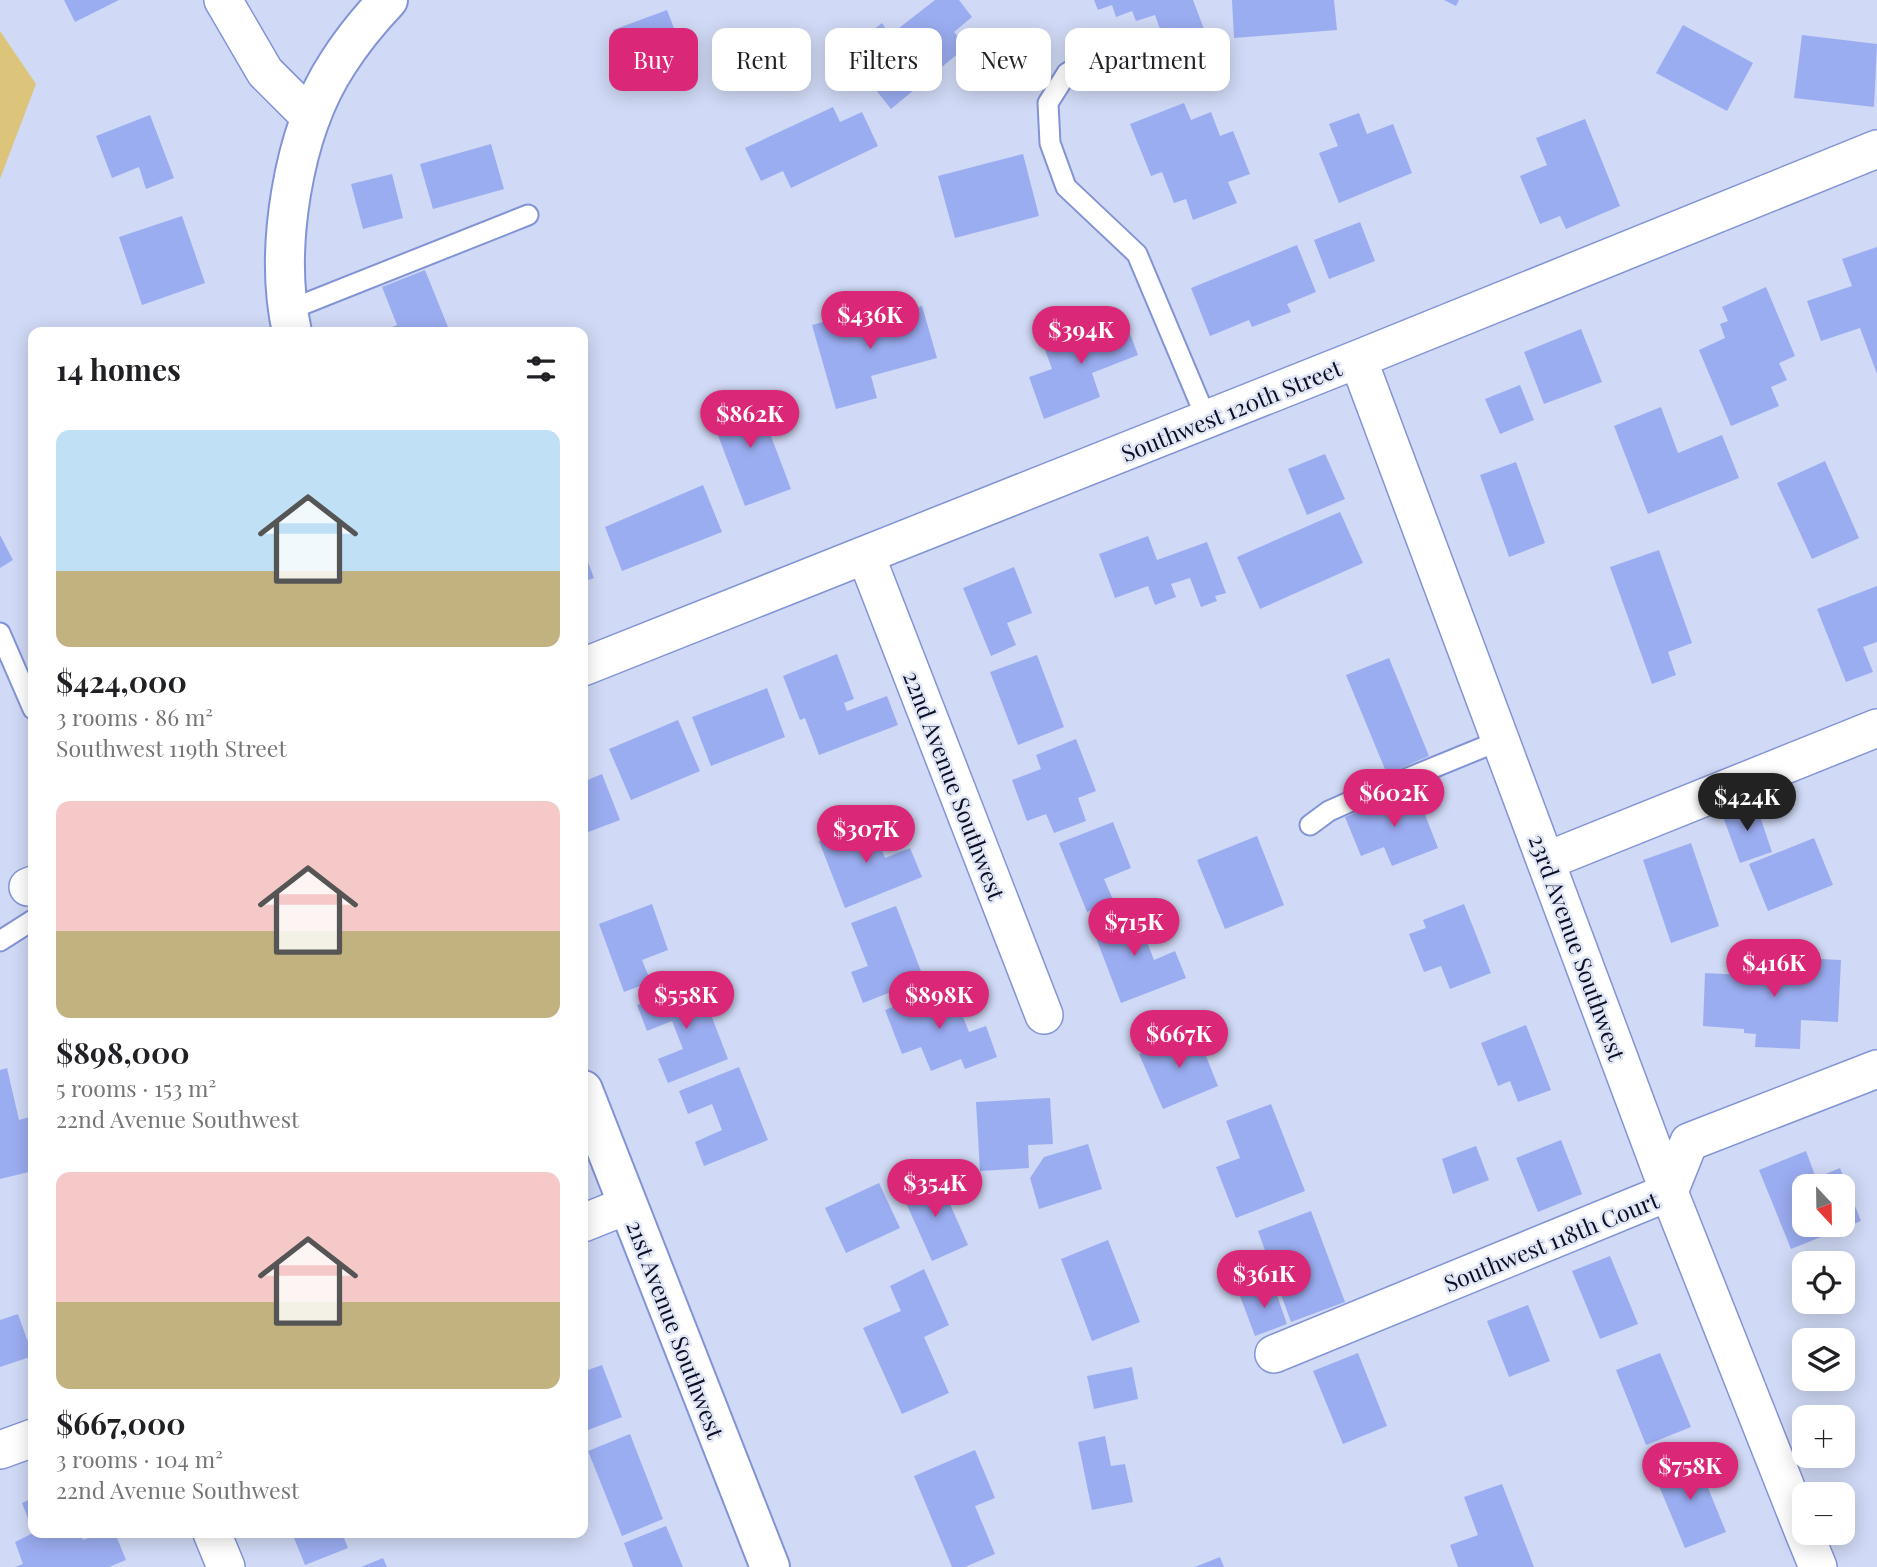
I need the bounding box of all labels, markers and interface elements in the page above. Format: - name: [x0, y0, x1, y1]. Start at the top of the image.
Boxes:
- chip: Buy: [609, 28, 698, 91]
- chip: Rent: [712, 28, 811, 91]
- chip: Filters: [825, 28, 942, 91]
- chip: New: [956, 28, 1051, 91]
- chip: Apartment: [1065, 28, 1230, 91]
- pin: $436K: [821, 292, 919, 351]
- text: $436K: [837, 298, 903, 329]
- pin: $394K: [1032, 306, 1130, 366]
- text: $394K: [1048, 313, 1114, 344]
- text: 14 homes: [56, 349, 181, 389]
- icon: filters: [522, 350, 560, 388]
- street label: Southwest 120th Street: [1116, 351, 1347, 468]
- pin: $862K: [701, 391, 799, 450]
- text: $862K: [716, 397, 784, 428]
- icon: home: [245, 476, 371, 602]
- text: $424,000: [56, 661, 187, 701]
- street label: 22nd Avenue Southwest: [897, 666, 1013, 905]
- text: 3 rooms · 86 m²: [56, 701, 213, 732]
- text: Southwest 119th Street: [56, 732, 287, 763]
- pin: $602K: [1345, 770, 1443, 829]
- pin: $424K: [1698, 774, 1796, 833]
- text: $602K: [1359, 776, 1429, 807]
- text: $424K: [1714, 780, 1780, 811]
- pin: $307K: [817, 806, 915, 865]
- text: $307K: [833, 812, 899, 843]
- street label: 23rd Avenue Southwest: [1523, 830, 1634, 1065]
- icon: home: [245, 847, 371, 973]
- pin: $715K: [1085, 898, 1183, 958]
- text: $715K: [1104, 905, 1164, 936]
- pin: $416K: [1725, 940, 1823, 999]
- text: $416K: [1742, 946, 1806, 977]
- pin: $558K: [637, 972, 735, 1031]
- pin: $898K: [890, 972, 988, 1031]
- text: $558K: [654, 978, 718, 1009]
- text: $898K: [905, 978, 973, 1009]
- pin: $667K: [1130, 1010, 1228, 1070]
- text: $667K: [1146, 1017, 1212, 1048]
- text: $898,000: [56, 1032, 190, 1072]
- text: 5 rooms · 153 m²: [56, 1072, 216, 1103]
- text: 22nd Avenue Southwest: [56, 1103, 299, 1134]
- pin: $354K: [886, 1160, 984, 1219]
- text: $354K: [903, 1166, 967, 1197]
- north arrow: [1792, 1174, 1855, 1237]
- map controls: [1792, 1174, 1855, 1545]
- street label: Southwest 118th Court: [1439, 1183, 1664, 1298]
- street label: 21st Avenue Southwest: [620, 1215, 732, 1443]
- icon: home: [245, 1218, 371, 1344]
- pin: $361K: [1215, 1250, 1313, 1310]
- button: locate: [1792, 1251, 1855, 1314]
- text: $361K: [1233, 1257, 1295, 1288]
- button: layers: [1792, 1328, 1855, 1391]
- text: $667,000: [56, 1403, 186, 1443]
- button: +: [1792, 1405, 1855, 1468]
- pin: $758K: [1641, 1442, 1739, 1502]
- text: 3 rooms · 104 m²: [56, 1443, 223, 1474]
- text: $758K: [1658, 1449, 1722, 1480]
- text: 22nd Avenue Southwest: [56, 1474, 299, 1505]
- button: −: [1792, 1482, 1855, 1545]

